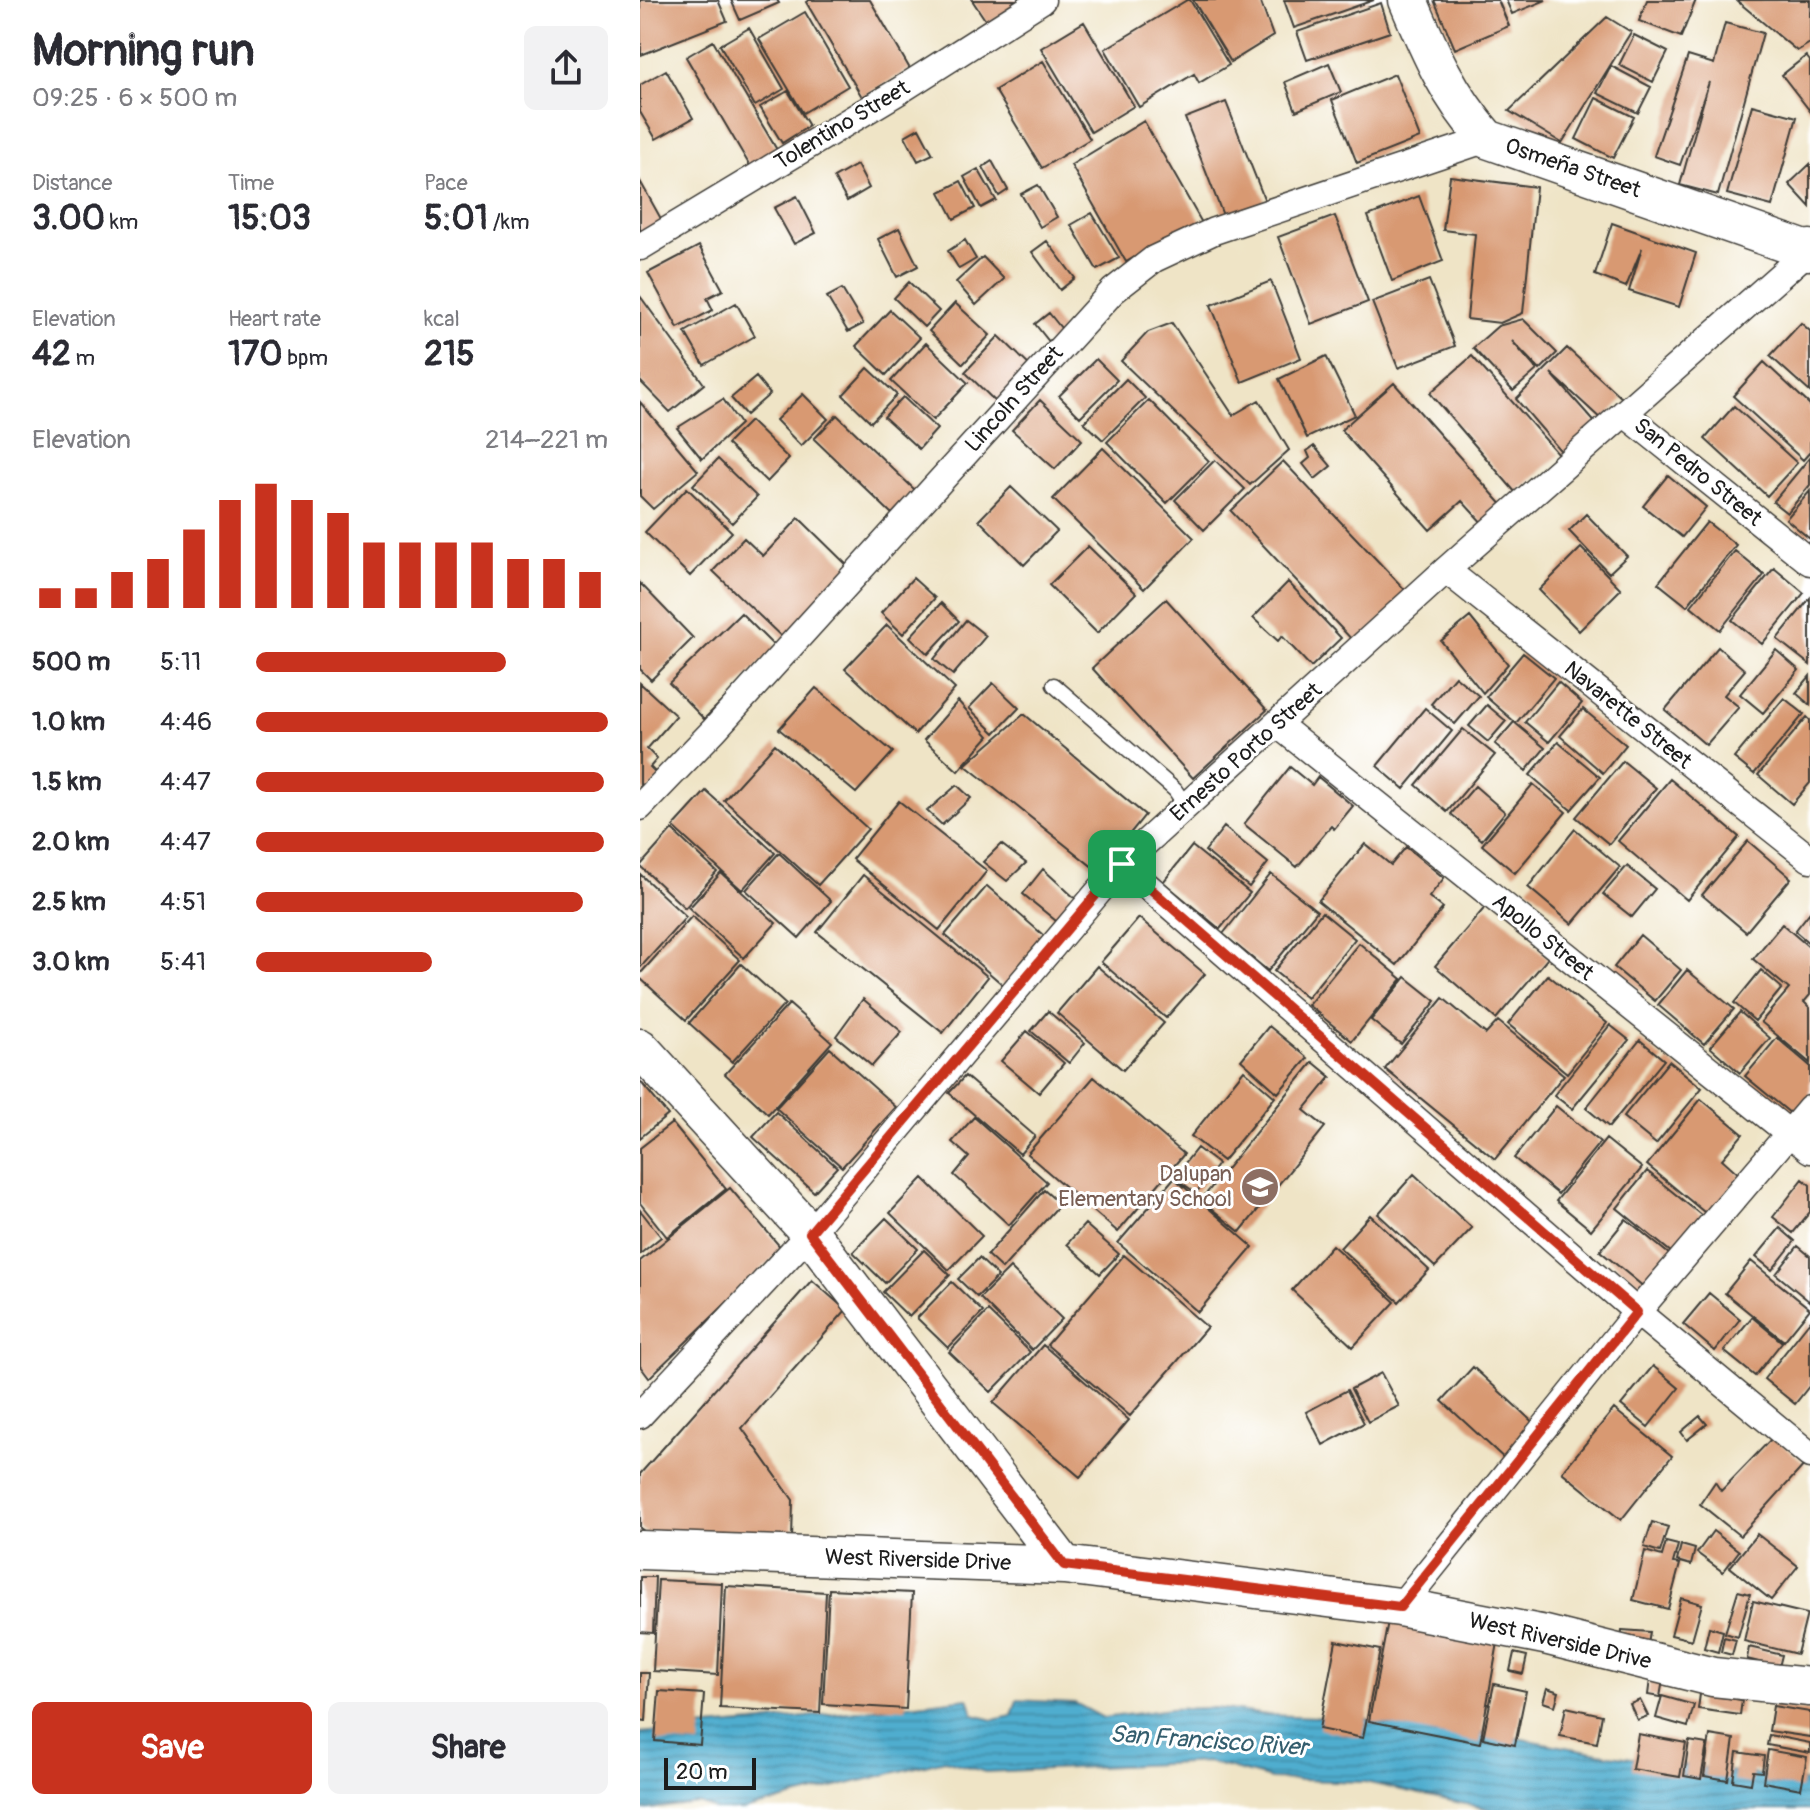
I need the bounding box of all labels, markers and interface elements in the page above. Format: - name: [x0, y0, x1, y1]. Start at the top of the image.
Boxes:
- text: Morning run: [32, 24, 255, 79]
- button: share: [524, 26, 608, 110]
- street label: Tolentino Street: [769, 74, 915, 176]
- text: 09:25 · 6 × 500 m: [32, 82, 237, 114]
- street label: Osmeña Street: [1502, 132, 1645, 204]
- text: Distance: [32, 169, 112, 197]
- text: Time: [228, 169, 274, 197]
- text: Pace: [424, 169, 468, 197]
- text: 3.00: [32, 197, 105, 240]
- text: 15:03: [228, 197, 311, 240]
- text: 5:01: [424, 197, 488, 240]
- text: km: [105, 208, 138, 236]
- text: /km: [488, 208, 529, 236]
- text: Elevation: [32, 305, 116, 333]
- text: Heart rate: [228, 305, 321, 333]
- text: kcal: [424, 305, 460, 333]
- text: 42: [32, 333, 71, 376]
- text: 170: [228, 333, 283, 376]
- text: 215: [424, 333, 475, 376]
- street label: Lincoln Street: [959, 340, 1069, 458]
- text: m: [71, 344, 95, 372]
- text: bpm: [283, 344, 328, 372]
- street label: San Pedro Street: [1628, 412, 1768, 532]
- text: Elevation: [32, 424, 131, 456]
- text: 214–221 m: [485, 424, 608, 456]
- text: 500 m: [32, 646, 110, 678]
- text: 5:11: [160, 646, 201, 678]
- street label: Navarette Street: [1558, 655, 1698, 775]
- street label: Ernesto Porto Street: [1164, 676, 1328, 828]
- text: 1.0 km: [32, 706, 105, 738]
- text: 4:46: [160, 706, 212, 738]
- text: 1.5 km: [32, 766, 102, 798]
- text: 4:47: [160, 766, 211, 798]
- text: 2.0 km: [32, 826, 110, 858]
- text: 4:47: [160, 826, 211, 858]
- pin: [1088, 830, 1156, 898]
- icon: arrive: [1100, 842, 1144, 886]
- text: 2.5 km: [32, 886, 106, 918]
- text: 4:51: [160, 886, 206, 918]
- street label: Apollo Street: [1486, 887, 1600, 987]
- text: 3.0 km: [32, 946, 110, 978]
- text: 5:41: [160, 946, 206, 978]
- place label: Dalupan Elementary School: [1058, 1160, 1232, 1213]
- school or university icon: Dalupan Elementary School: [1239, 1166, 1281, 1208]
- street label: West Riverside Drive: [824, 1543, 1012, 1577]
- street label: West Riverside Drive: [1466, 1606, 1654, 1676]
- button: Save: [32, 1702, 312, 1794]
- button: Share: [328, 1702, 608, 1794]
- water label: San Francisco River: [1109, 1720, 1312, 1763]
- scale bar: [664, 1754, 756, 1790]
- text: 20 m: [676, 1758, 728, 1786]

